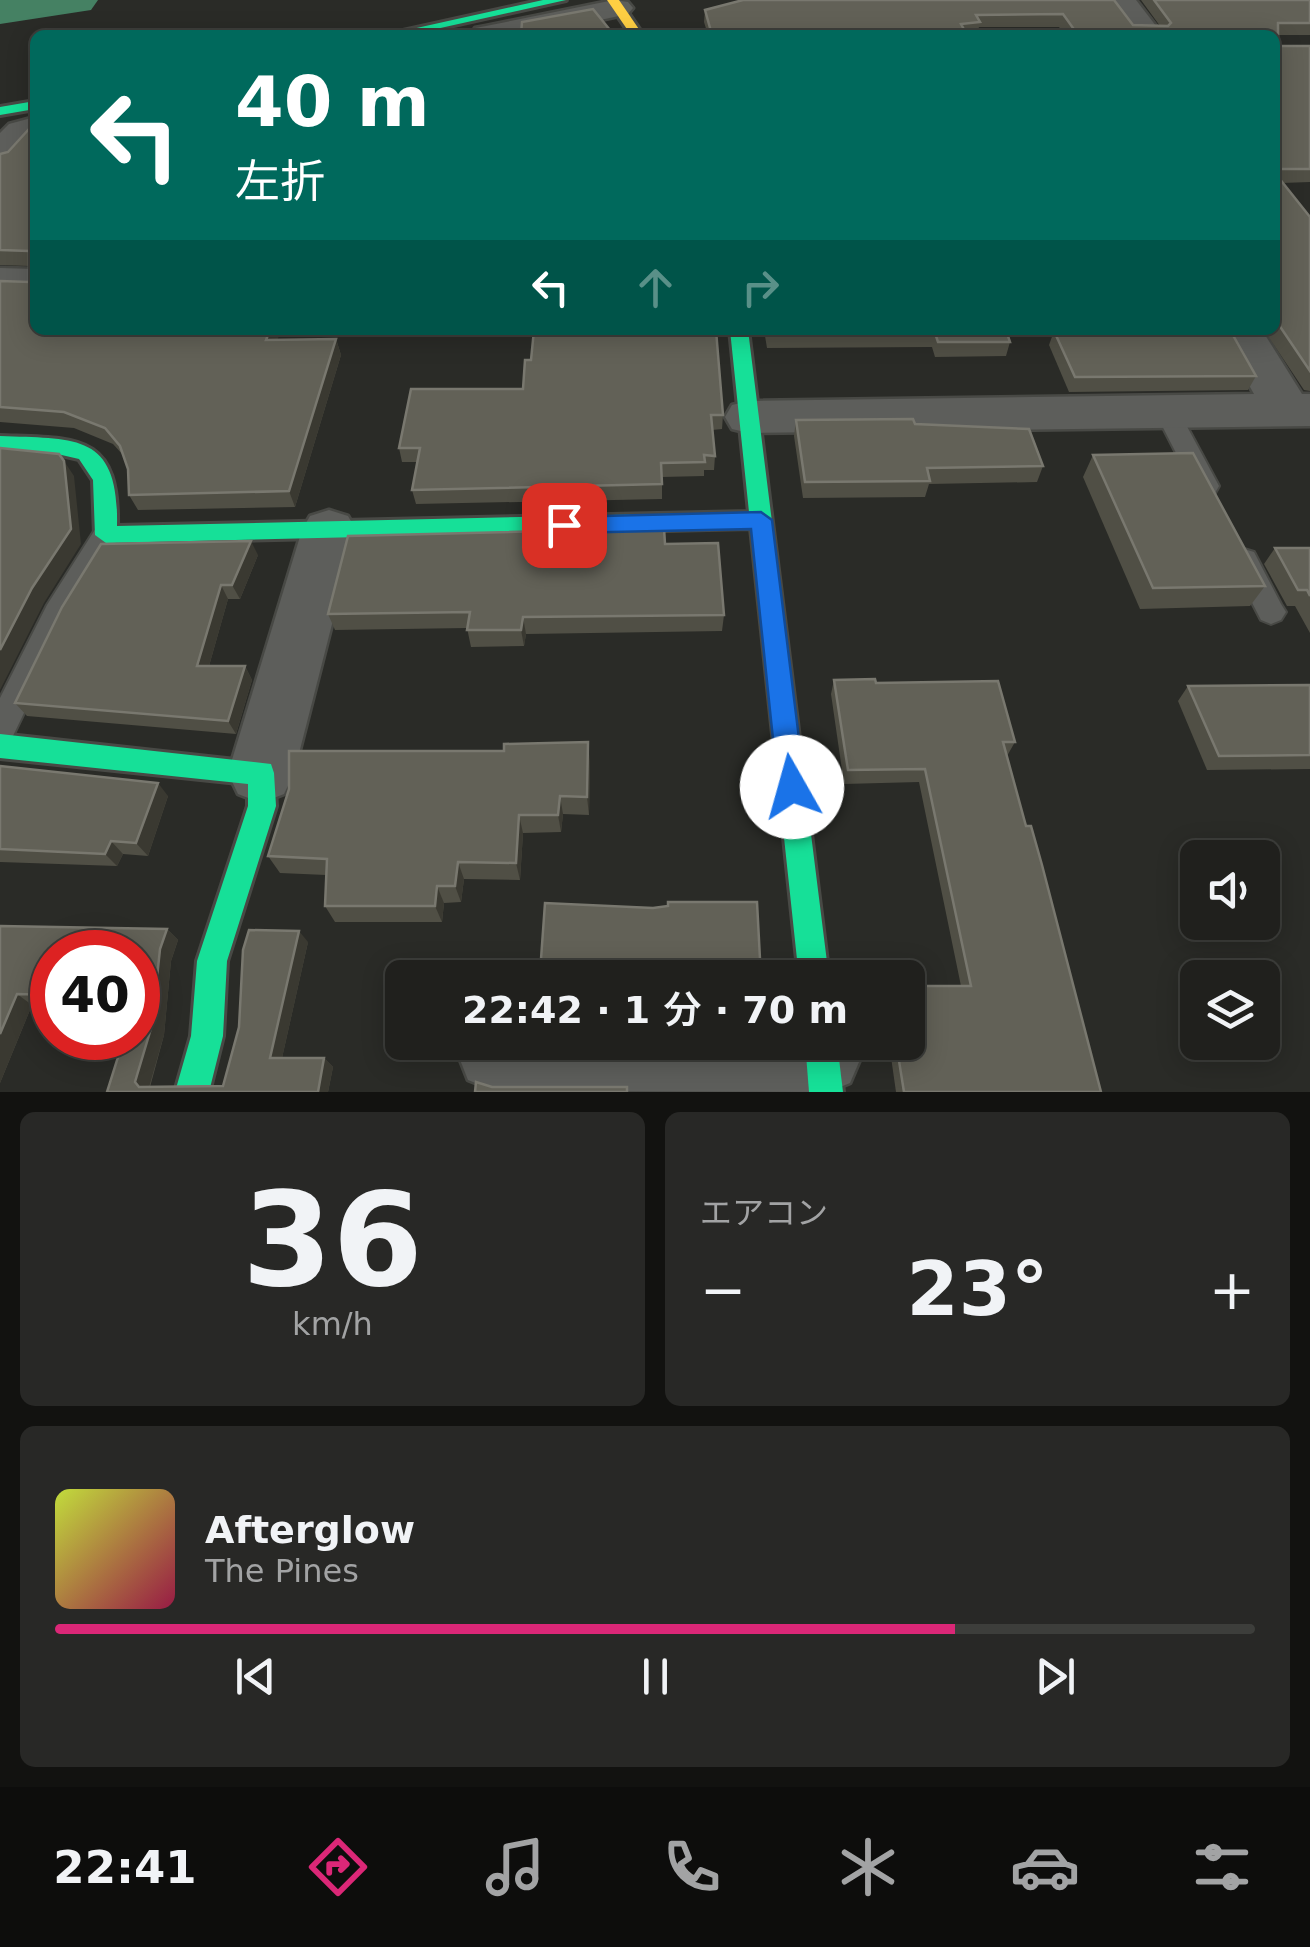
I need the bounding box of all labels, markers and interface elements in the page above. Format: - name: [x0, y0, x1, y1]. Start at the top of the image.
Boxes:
- text: 40 m: [235, 61, 430, 143]
- icon: left: [70, 70, 200, 200]
- text: 左折: [235, 155, 325, 208]
- icon: left: [523, 260, 578, 315]
- icon: ahead: [628, 260, 683, 315]
- icon: right: [733, 260, 788, 315]
- pin: [522, 483, 607, 568]
- icon: arrive: [537, 498, 592, 553]
- position arrow: [740, 735, 844, 839]
- map controls: [1180, 840, 1280, 1060]
- button: sound: [1180, 840, 1280, 940]
- speed limit sign: 40: [30, 930, 160, 1060]
- button: layers: [1180, 960, 1280, 1060]
- text: 22:42 · 1 分 · 70 m: [462, 988, 848, 1032]
- text: 36: [242, 1164, 423, 1316]
- text: エアコン: [700, 1194, 828, 1232]
- text: 23°: [907, 1245, 1048, 1333]
- text: −: [700, 1258, 746, 1322]
- text: +: [1209, 1258, 1255, 1322]
- text: km/h: [292, 1305, 373, 1343]
- text: Afterglow: [205, 1508, 415, 1552]
- text: The Pines: [205, 1552, 359, 1590]
- icon: previous: [228, 1649, 283, 1704]
- icon: pause: [628, 1649, 683, 1704]
- icon: next: [1028, 1649, 1083, 1704]
- icon: directions: [303, 1832, 373, 1902]
- icon: music: [480, 1832, 550, 1902]
- icon: phone: [657, 1832, 727, 1902]
- icon: climate: [833, 1832, 903, 1902]
- icon: car: [1010, 1832, 1080, 1902]
- icon: filters: [1187, 1832, 1257, 1902]
- text: 22:41: [53, 1841, 197, 1894]

